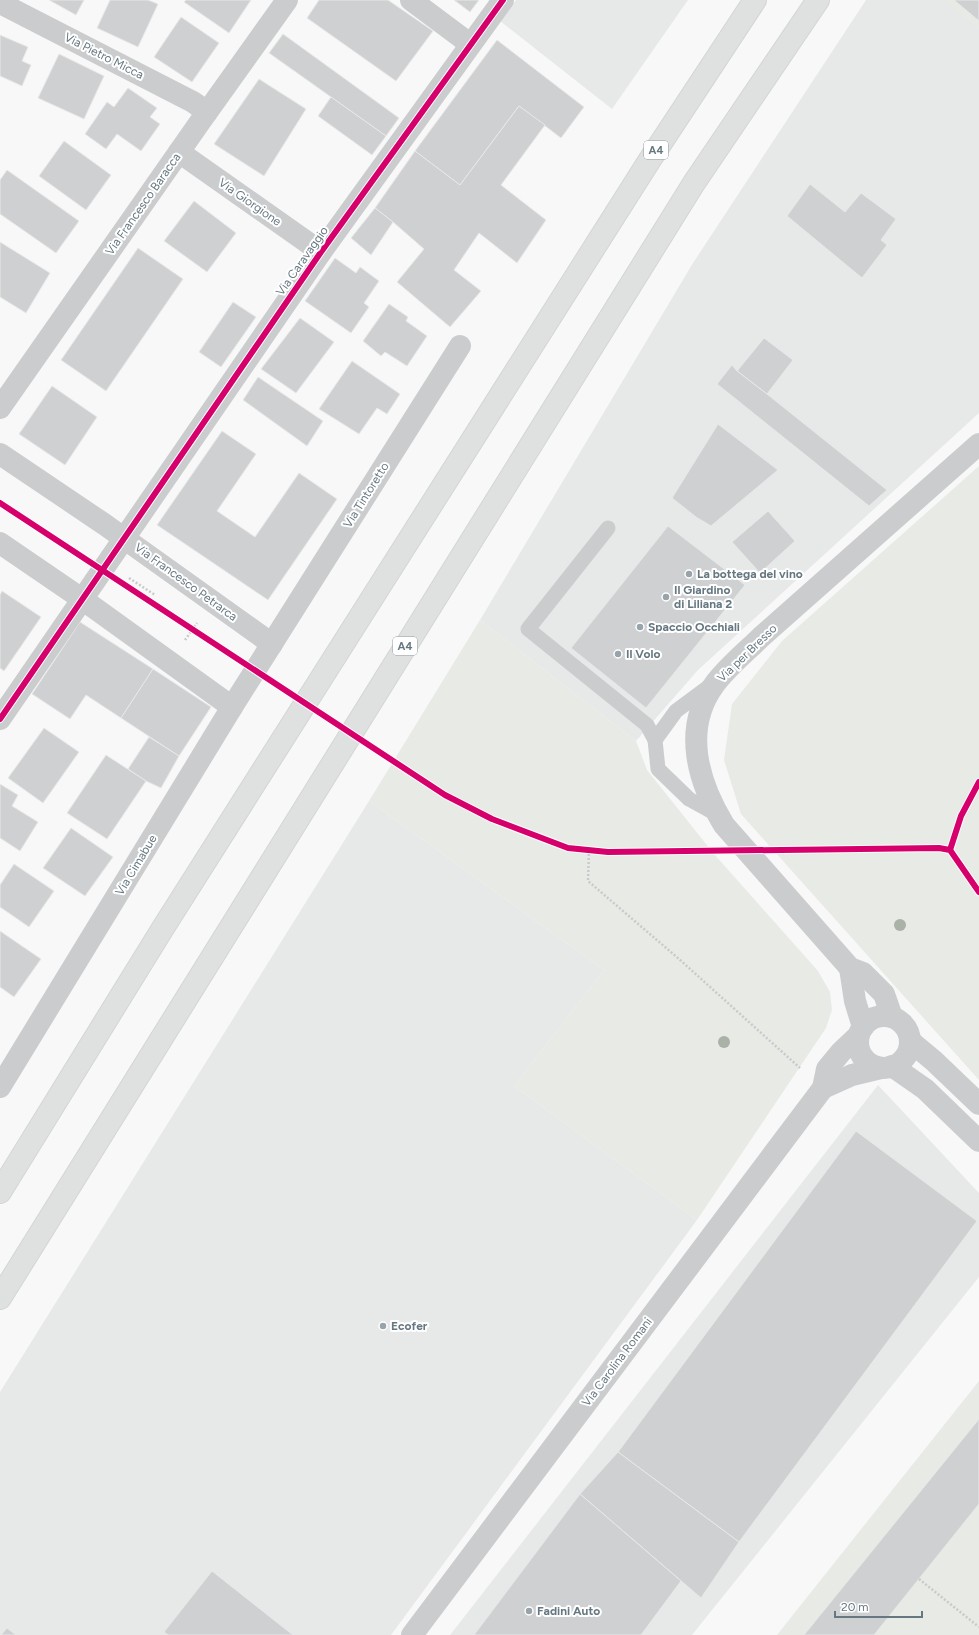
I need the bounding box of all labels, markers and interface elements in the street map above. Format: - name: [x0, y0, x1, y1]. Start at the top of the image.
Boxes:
- street label: Via Pietro Micca: [62, 30, 146, 82]
- road number: A4: [644, 141, 668, 159]
- street label: Via Francesco Baracca: [102, 150, 184, 258]
- street label: Via Giorgione: [216, 175, 284, 229]
- street label: Via Caravaggio: [273, 224, 331, 298]
- street label: Via Tintoretto: [340, 460, 392, 530]
- street label: Via Francesco Petrarca: [132, 540, 240, 624]
- place label: La bottega del vino: [697, 567, 803, 581]
- marker: La bottega del vino: [684, 569, 694, 579]
- place label: Il Giardino di Liliana 2: [674, 583, 732, 611]
- marker: Il Giardino di Liliana 2: [661, 592, 671, 602]
- place label: Spaccio Occhiali: [648, 620, 740, 634]
- street label: Via per Bresso: [714, 621, 780, 685]
- marker: Spaccio Occhiali: [635, 622, 645, 632]
- road number: A4: [393, 637, 417, 655]
- place label: Il Volo: [626, 647, 660, 661]
- marker: Il Volo: [613, 649, 623, 659]
- street label: Via Cimabue: [112, 832, 160, 898]
- street label: Via Carolina Romani: [579, 1315, 655, 1409]
- place label: Ecofer: [391, 1319, 428, 1333]
- marker: Ecofer: [378, 1321, 388, 1331]
- scale bar: [835, 1593, 922, 1619]
- text: 20 m: [841, 1600, 869, 1614]
- place label: Fadini Auto: [537, 1604, 600, 1618]
- marker: Fadini Auto: [524, 1606, 534, 1616]

